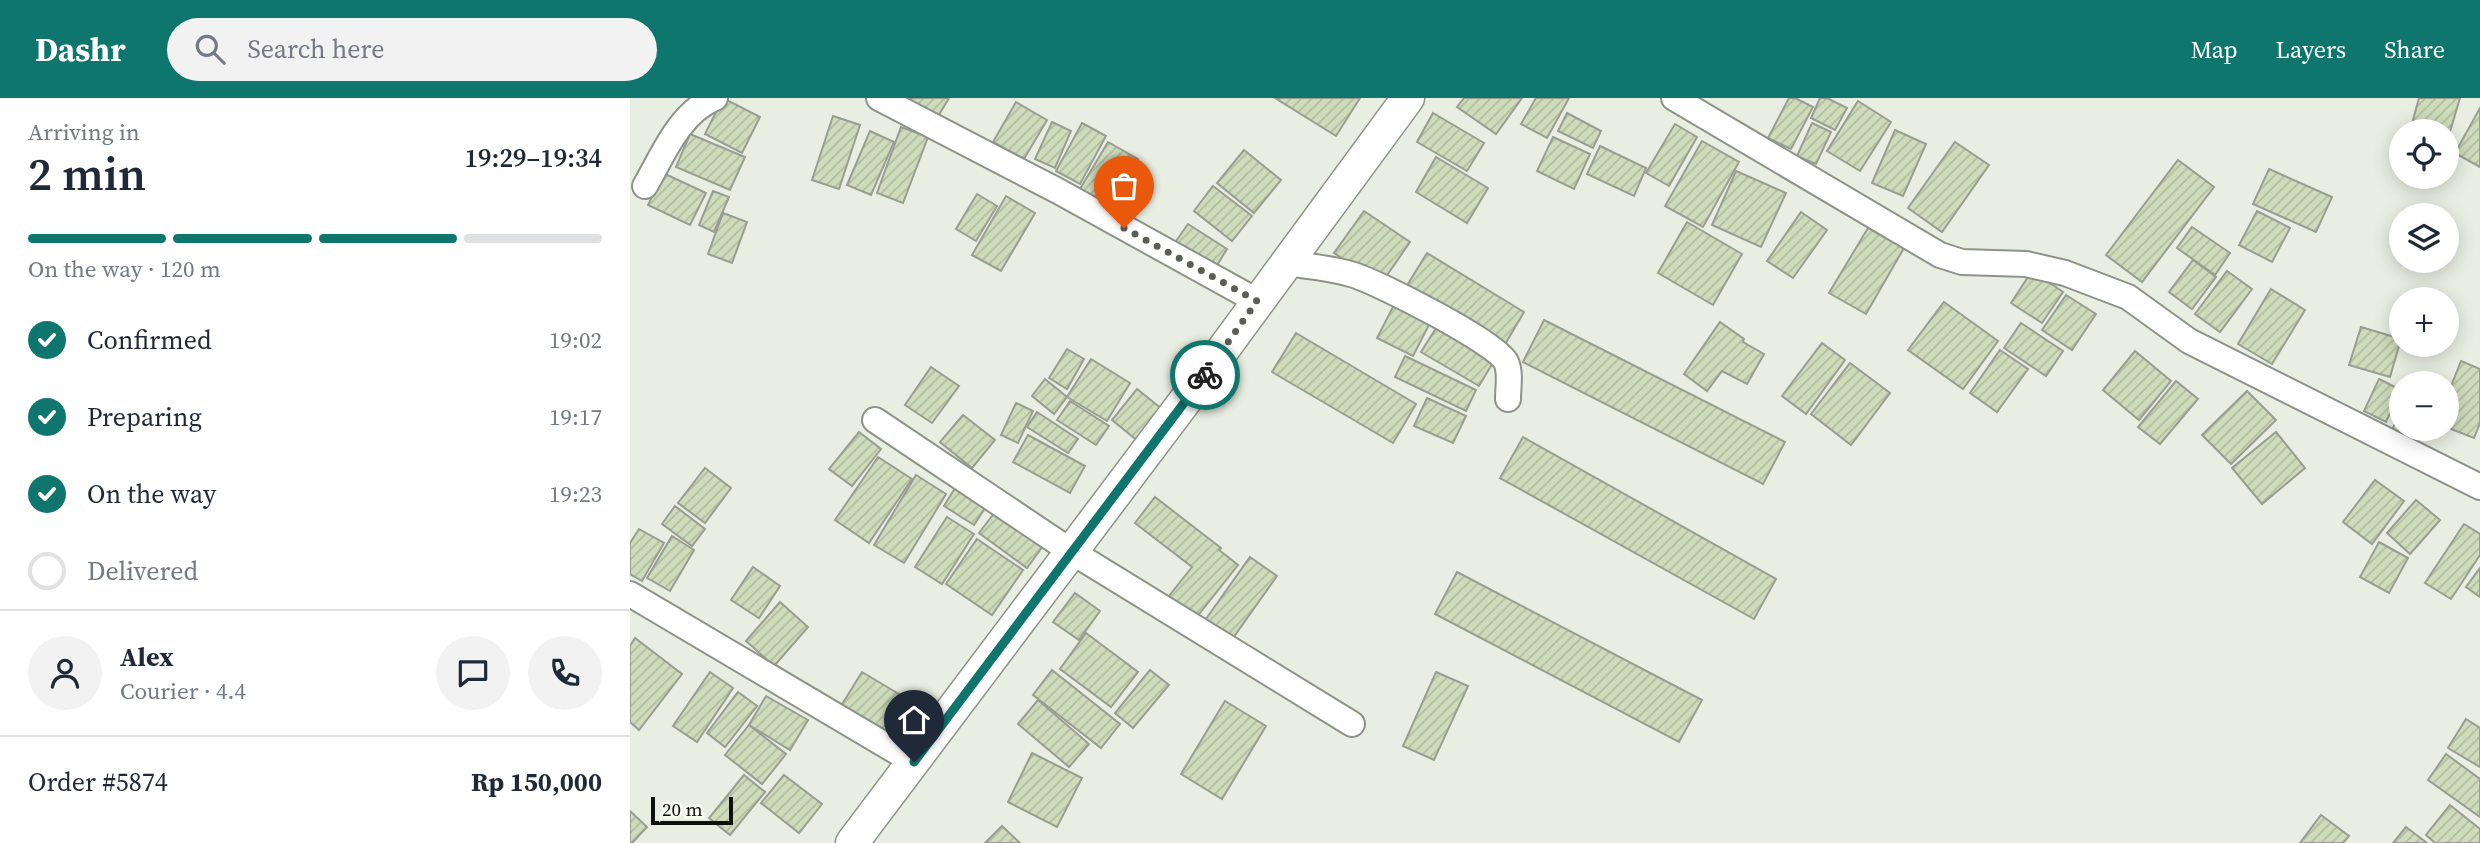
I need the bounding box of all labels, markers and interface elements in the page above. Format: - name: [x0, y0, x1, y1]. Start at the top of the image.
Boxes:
- search box: [167, 18, 657, 81]
- text: Dashr: [35, 27, 125, 72]
- icon: search: [191, 30, 229, 68]
- text: Search here: [247, 31, 385, 67]
- text: Map: [2191, 33, 2238, 66]
- text: Layers: [2276, 33, 2346, 66]
- text: Share: [2384, 33, 2445, 66]
- text: Arriving in: [28, 116, 140, 148]
- map controls: [2389, 119, 2459, 441]
- button: locate: [2389, 119, 2459, 189]
- text: 19:29–19:34: [465, 140, 602, 176]
- text: 2 min: [28, 142, 146, 205]
- pin: [1094, 156, 1154, 228]
- icon: bag: [1105, 167, 1143, 205]
- button: layers: [2389, 203, 2459, 273]
- text: On the way · 120 m: [28, 253, 221, 285]
- button: +: [2389, 287, 2459, 357]
- icon: check: [28, 321, 66, 359]
- text: Confirmed: [87, 322, 212, 358]
- text: 19:02: [549, 324, 602, 356]
- courier: [1170, 340, 1240, 410]
- icon: bike: [1186, 356, 1224, 394]
- button: −: [2389, 371, 2459, 441]
- icon: check: [28, 398, 66, 436]
- text: Preparing: [87, 399, 202, 435]
- text: 19:17: [549, 401, 602, 433]
- icon: check: [28, 475, 66, 513]
- text: On the way: [87, 476, 216, 512]
- text: 19:23: [549, 478, 602, 510]
- text: Delivered: [87, 553, 198, 589]
- button: person: [28, 636, 102, 710]
- button: chat: [436, 636, 510, 710]
- button: phone: [528, 636, 602, 710]
- text: Alex: [120, 639, 174, 675]
- text: Courier · 4.4: [120, 675, 246, 707]
- pin: [884, 690, 944, 762]
- icon: home: [895, 701, 933, 739]
- text: Order #5874: [28, 764, 168, 800]
- text: Rp 150,000: [471, 764, 602, 800]
- scale bar: [651, 794, 733, 826]
- text: 20 m: [662, 796, 703, 822]

